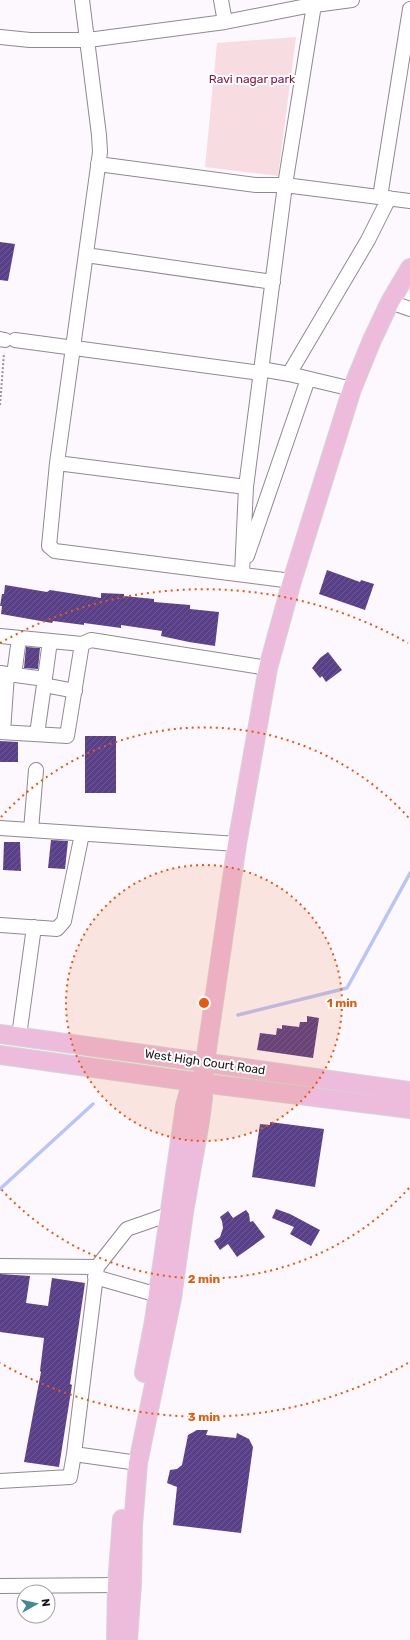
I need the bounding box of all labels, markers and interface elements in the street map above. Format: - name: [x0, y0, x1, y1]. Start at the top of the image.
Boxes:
- park label: Ravi nagar park: [209, 72, 296, 86]
- centre of rings: [197, 996, 211, 1010]
- text: 1 min: [327, 996, 358, 1010]
- street label: West High Court Road: [144, 1047, 266, 1077]
- text: 2 min: [188, 1272, 221, 1286]
- text: 3 min: [188, 1410, 221, 1424]
- north arrow: [16, 1584, 56, 1624]
- text: N: [38, 1598, 52, 1608]

